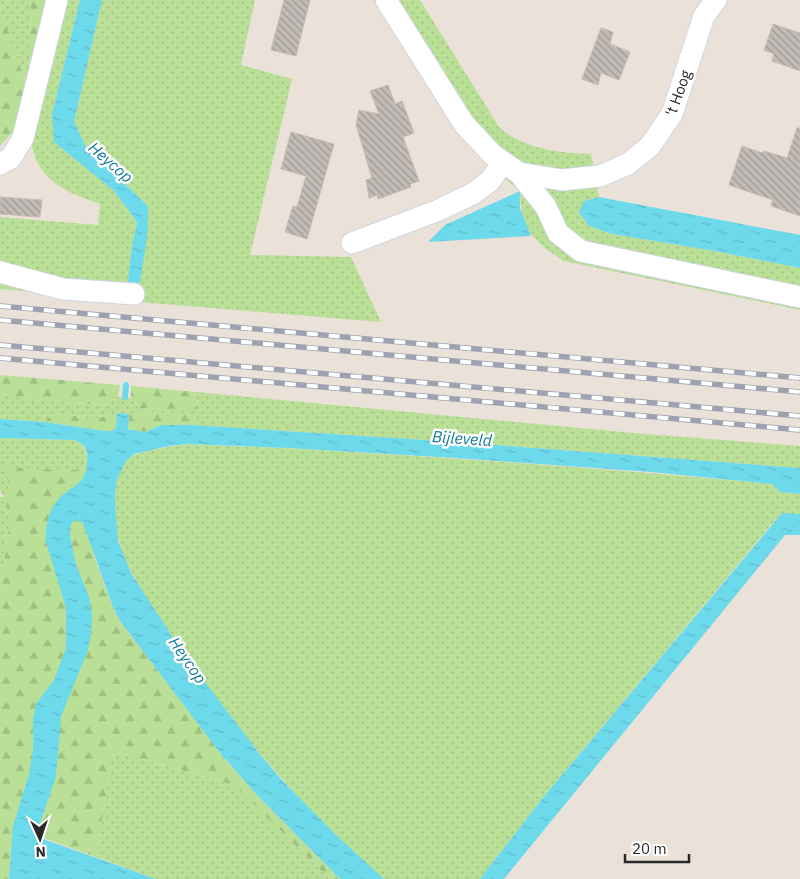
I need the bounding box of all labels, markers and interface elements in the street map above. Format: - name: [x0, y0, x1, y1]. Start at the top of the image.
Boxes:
- street label: 't Hoog: [661, 67, 695, 119]
- water label: Heycop: [85, 137, 137, 187]
- water label: Bijleveld: [431, 426, 493, 450]
- water label: Heycop: [165, 633, 211, 687]
- north arrow: [15, 814, 65, 864]
- scale bar: [625, 832, 689, 864]
- text: 20 m: [632, 839, 667, 858]
- text: N: [35, 843, 46, 861]

